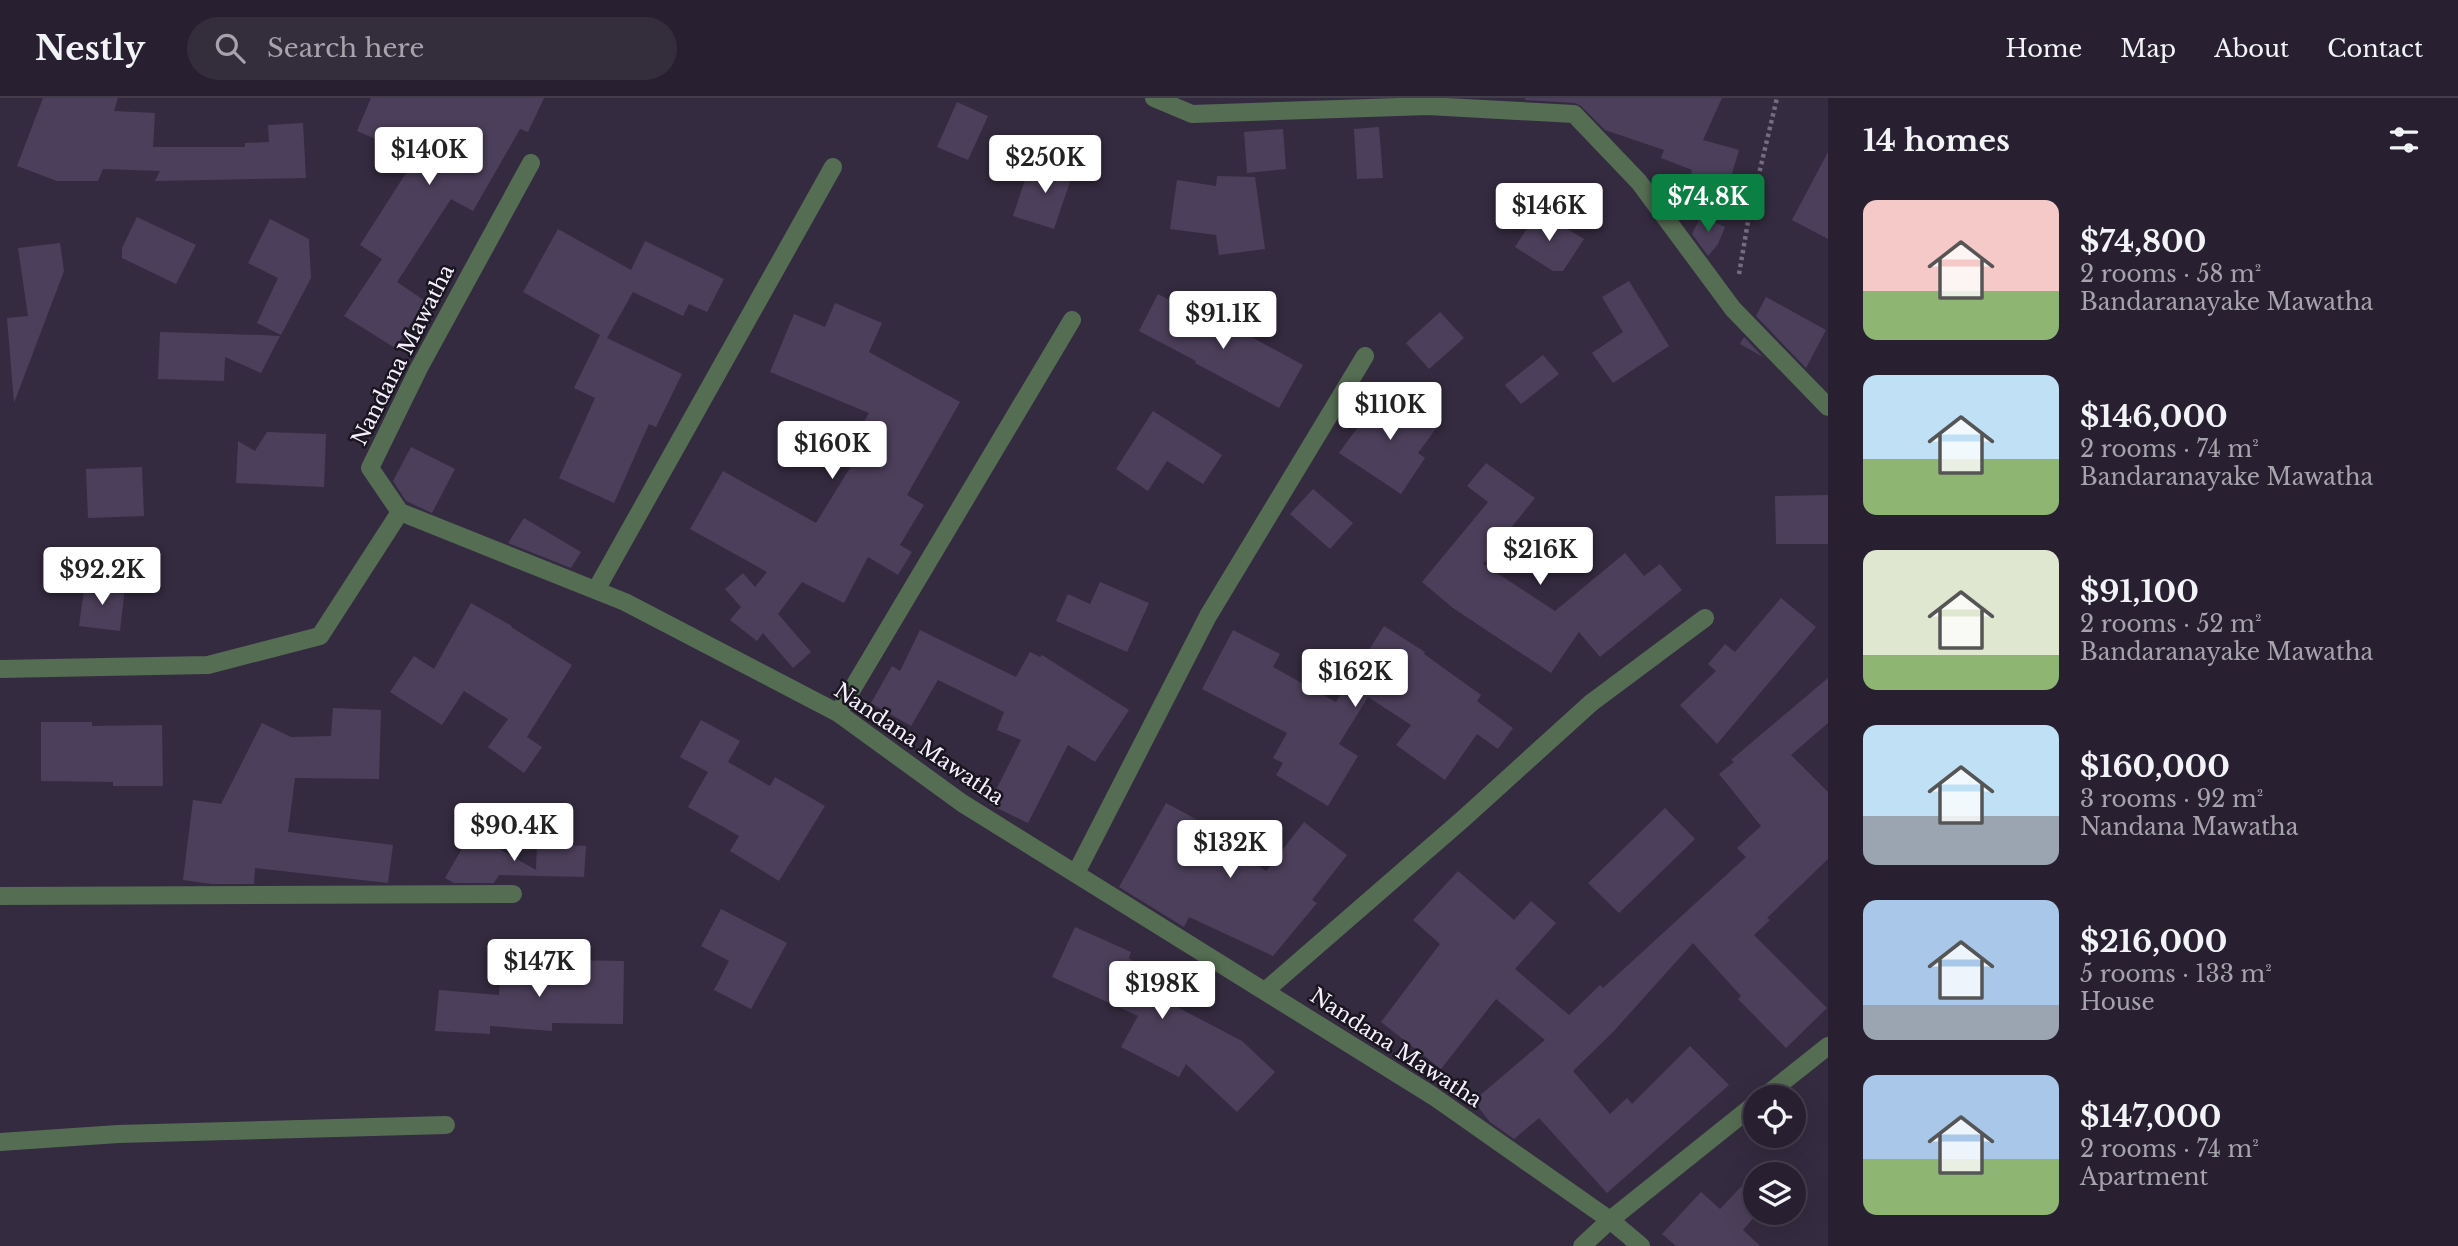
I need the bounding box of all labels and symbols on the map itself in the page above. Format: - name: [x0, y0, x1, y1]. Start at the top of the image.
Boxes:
- pin: $140K: [380, 127, 478, 187]
- pin: $250K: [996, 136, 1094, 195]
- pin: $74.8K: [1651, 174, 1765, 234]
- pin: $146K: [1500, 184, 1598, 243]
- street label: Nandana Mawatha: [346, 260, 460, 450]
- pin: $91.1K: [1166, 292, 1280, 351]
- pin: $110K: [1341, 382, 1439, 442]
- pin: $160K: [783, 422, 881, 481]
- pin: $216K: [1491, 528, 1589, 587]
- pin: $92.2K: [45, 547, 159, 607]
- pin: $162K: [1306, 650, 1404, 709]
- street label: Nandana Mawatha: [829, 677, 1009, 811]
- pin: $90.4K: [457, 804, 571, 863]
- pin: $132K: [1181, 820, 1279, 880]
- pin: $147K: [490, 940, 588, 999]
- pin: $198K: [1113, 962, 1211, 1021]
- street label: Nandana Mawatha: [1305, 983, 1487, 1113]

